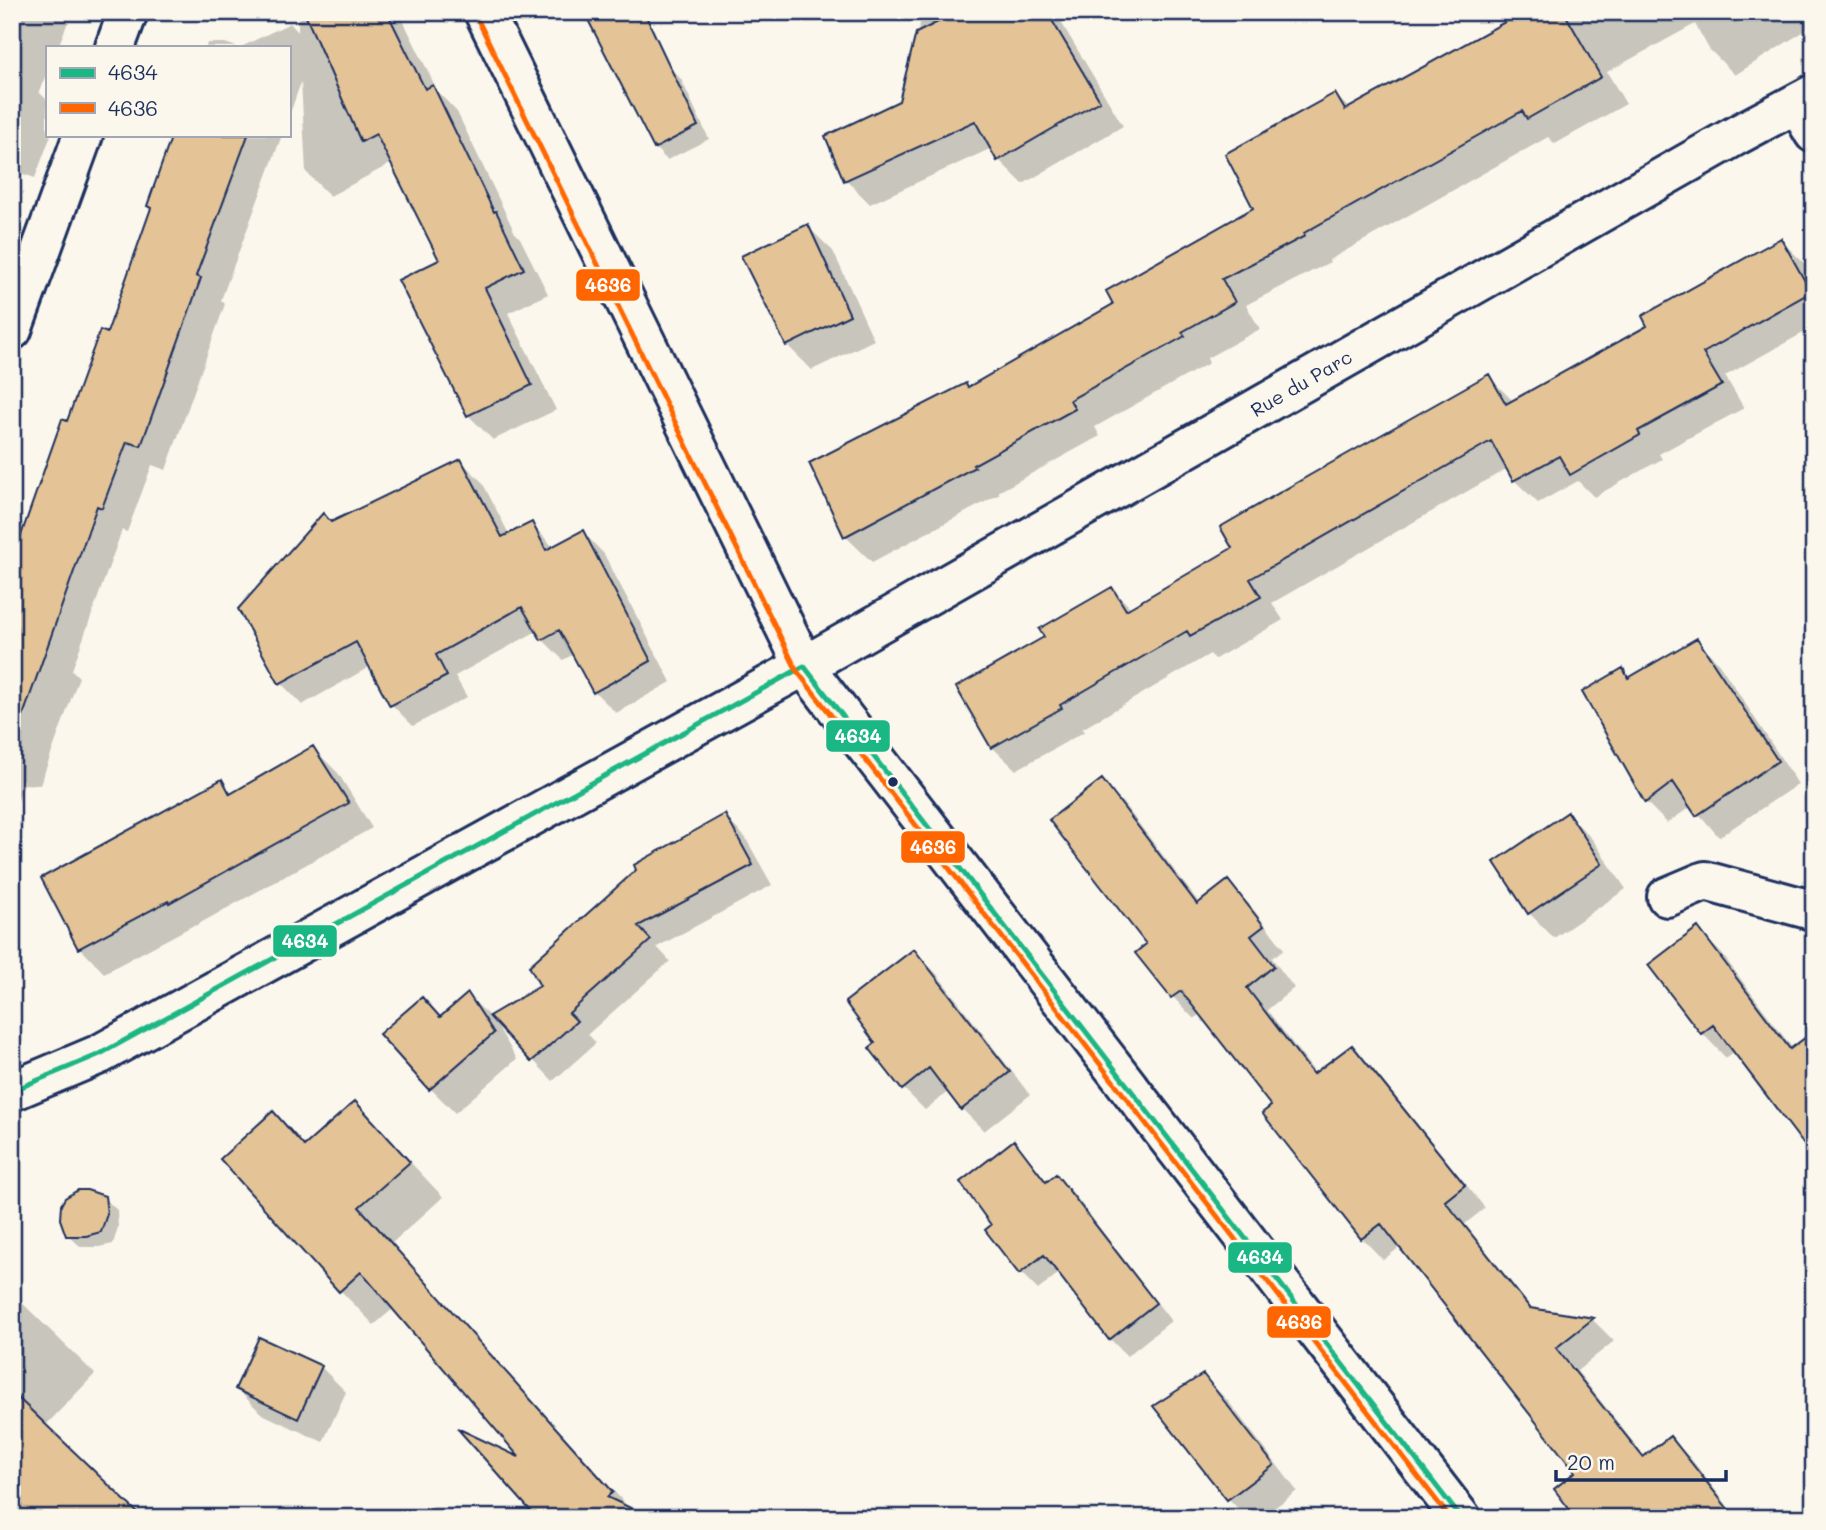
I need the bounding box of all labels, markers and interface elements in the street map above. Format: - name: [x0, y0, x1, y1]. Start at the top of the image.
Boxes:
- legend: [46, 46, 290, 136]
- text: 4634: [108, 58, 158, 85]
- text: 4636: [108, 94, 158, 121]
- line badge: 4636: [575, 268, 641, 302]
- text: 4636: [585, 272, 631, 297]
- street label: Rue du Parc: [1246, 344, 1356, 422]
- line badge: 4634: [825, 719, 891, 753]
- text: 4634: [835, 723, 882, 748]
- unlabelled marker: [886, 775, 900, 789]
- line badge: 4636: [900, 830, 966, 864]
- text: 4636: [910, 834, 956, 859]
- line badge: 4634: [272, 924, 338, 958]
- text: 4634: [282, 928, 329, 953]
- line badge: 4634: [1227, 1241, 1293, 1274]
- text: 4634: [1237, 1244, 1284, 1269]
- line badge: 4636: [1266, 1305, 1332, 1339]
- text: 4636: [1276, 1309, 1322, 1334]
- scale bar: [1556, 1439, 1726, 1483]
- text: 20 m: [1567, 1448, 1615, 1475]

